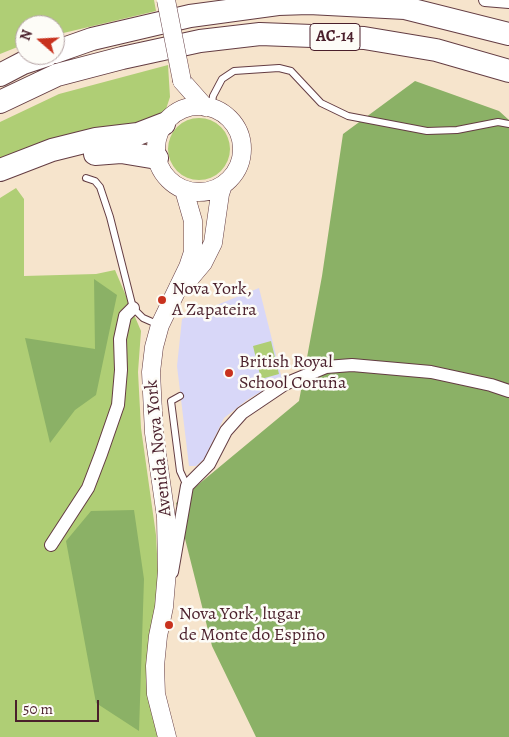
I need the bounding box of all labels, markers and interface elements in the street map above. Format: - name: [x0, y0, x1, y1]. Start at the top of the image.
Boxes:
- north arrow: [15, 15, 65, 65]
- road number: AC-14: [310, 24, 360, 51]
- text: N: [16, 27, 37, 43]
- place label: Nova York, A Zapateira: [172, 279, 257, 322]
- marker: Nova York, A Zapateira: [156, 294, 168, 306]
- place label: British Royal School Coruña: [239, 352, 346, 394]
- marker: British Royal School Coruña: [223, 367, 235, 379]
- street label: Avenida Nova York: [141, 379, 177, 517]
- place label: Nova York, lugar de Monte do Espiño: [179, 604, 325, 646]
- marker: Nova York, lugar de Monte do Espiño: [163, 619, 175, 631]
- scale bar: [18, 690, 101, 722]
- text: 50 m: [23, 699, 53, 719]

